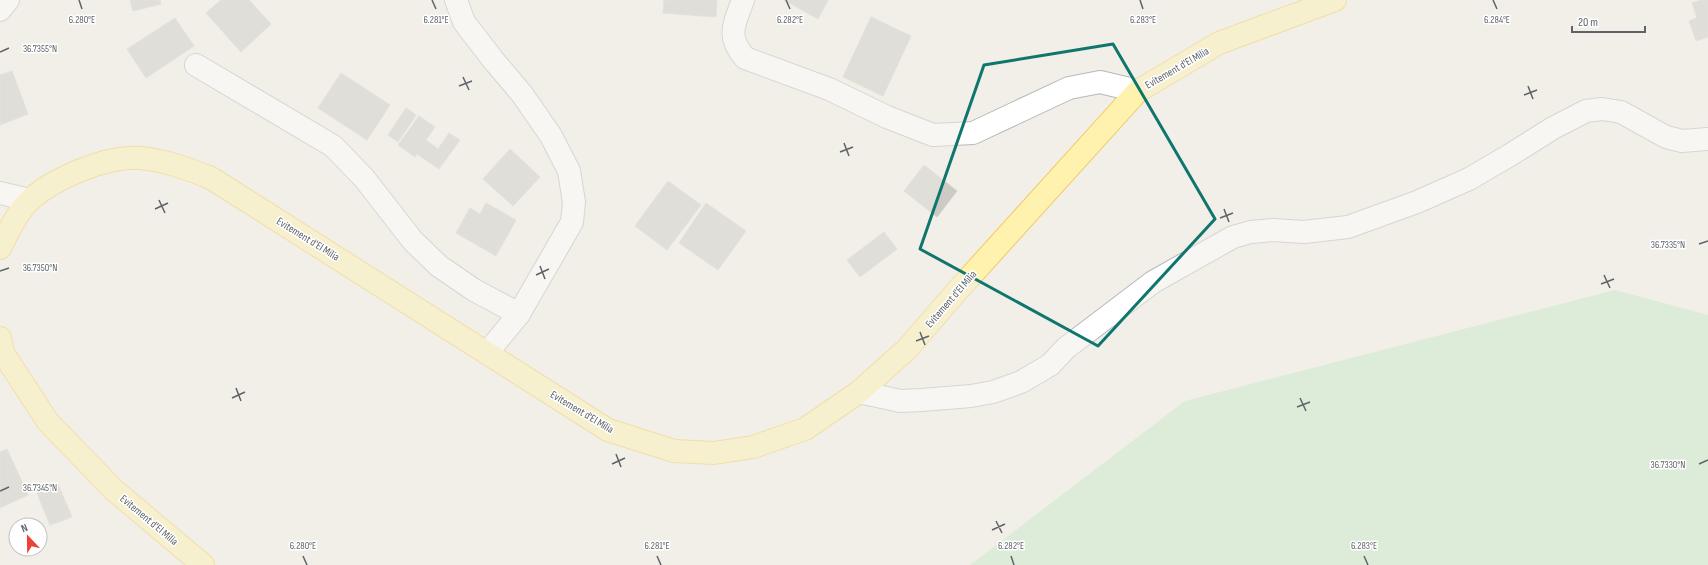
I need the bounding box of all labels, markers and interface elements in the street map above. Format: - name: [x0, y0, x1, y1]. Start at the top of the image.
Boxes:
- scale bar: [1572, 8, 1645, 34]
- text: 6.280°E: [69, 14, 95, 26]
- text: 6.281°E: [423, 14, 449, 26]
- text: 6.282°E: [777, 14, 803, 26]
- text: 6.283°E: [1130, 14, 1156, 26]
- text: 6.284°E: [1484, 14, 1510, 26]
- text: 20 m: [1578, 15, 1598, 30]
- text: 36.7355°N: [23, 43, 57, 55]
- street label: Evitement d'El Milia: [1143, 44, 1211, 92]
- street label: Evitement d'El Milia: [274, 214, 342, 264]
- text: 36.7335°N: [1651, 239, 1685, 251]
- text: 36.7350°N: [23, 262, 57, 274]
- street label: Evitement d'El Milia: [923, 268, 979, 330]
- street label: Evitement d'El Milia: [548, 388, 616, 436]
- text: 36.7330°N: [1651, 459, 1685, 471]
- text: 36.7345°N: [23, 482, 57, 494]
- street label: Evitement d'El Milia: [117, 492, 181, 548]
- north arrow: [8, 517, 48, 557]
- text: N: [19, 521, 30, 535]
- text: 6.280°E: [290, 540, 316, 552]
- text: 6.281°E: [644, 540, 670, 552]
- text: 6.282°E: [998, 540, 1024, 552]
- text: 6.283°E: [1351, 540, 1377, 552]

